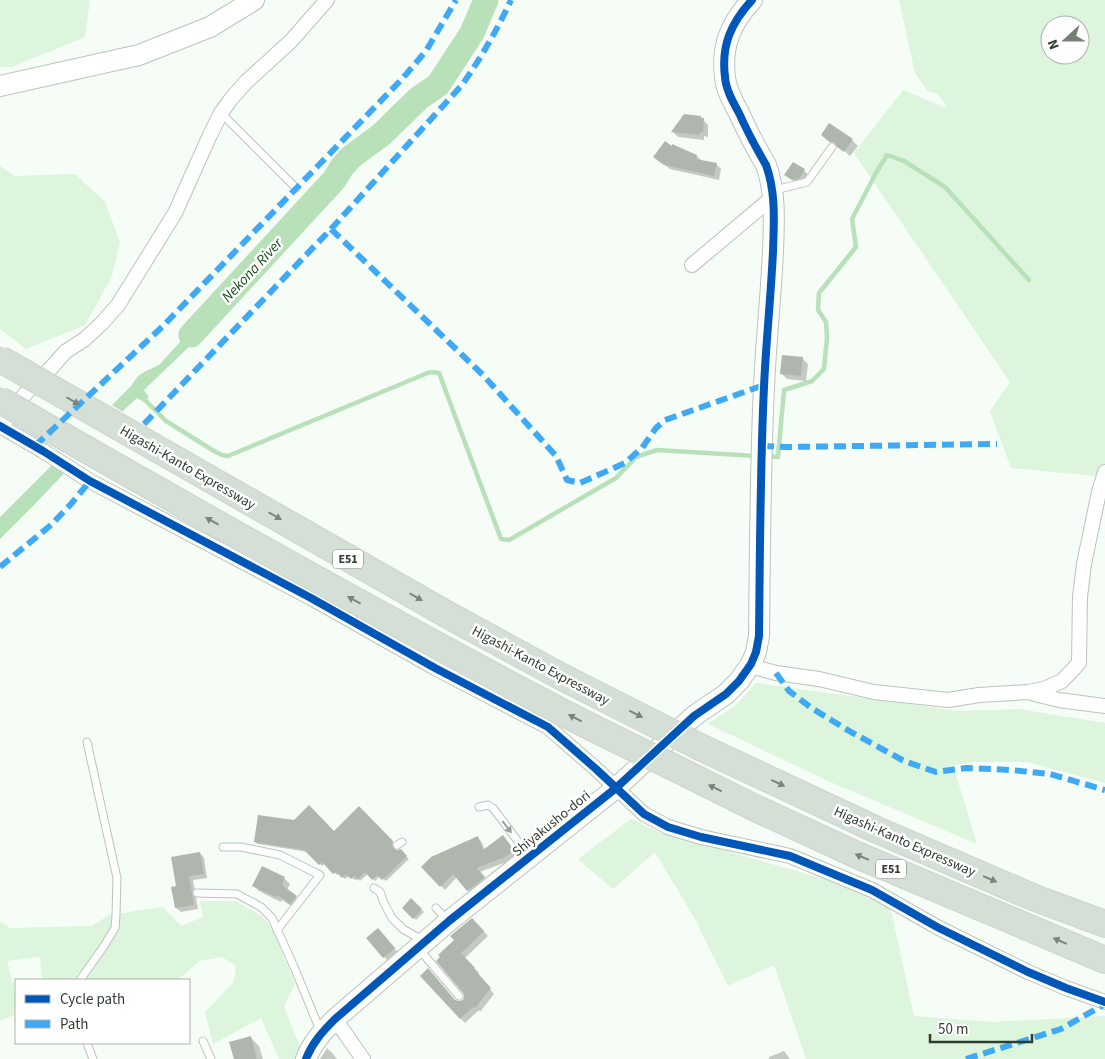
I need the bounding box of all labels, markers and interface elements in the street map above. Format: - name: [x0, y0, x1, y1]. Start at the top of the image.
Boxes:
- north arrow: [1040, 15, 1090, 65]
- text: N: [1043, 36, 1065, 52]
- water label: Nekona River: [217, 233, 288, 307]
- one-way arrow: [66, 396, 79, 405]
- street label: Higashi-Kanto Expressway: [116, 421, 259, 515]
- one-way arrow: [268, 512, 281, 521]
- one-way arrow: [205, 517, 219, 526]
- road number: E51: [333, 550, 363, 568]
- one-way arrow: [408, 593, 423, 601]
- one-way arrow: [347, 596, 362, 604]
- street label: Higashi-Kanto Expressway: [468, 621, 613, 711]
- one-way arrow: [629, 710, 643, 718]
- one-way arrow: [567, 714, 582, 722]
- one-way arrow: [771, 780, 785, 788]
- one-way arrow: [708, 784, 722, 792]
- street label: Shiyakusho-dori: [508, 786, 595, 862]
- street label: Higashi-Kanto Expressway: [830, 802, 979, 882]
- one-way arrow: [502, 820, 512, 834]
- one-way arrow: [854, 853, 869, 861]
- road number: E51: [876, 860, 906, 879]
- one-way arrow: [983, 875, 997, 883]
- one-way arrow: [1053, 936, 1067, 944]
- legend: [15, 979, 190, 1044]
- text: Cycle path: [60, 989, 125, 1010]
- scale bar: [930, 1012, 1032, 1044]
- text: Path: [60, 1014, 88, 1035]
- text: 50 m: [938, 1019, 968, 1040]

